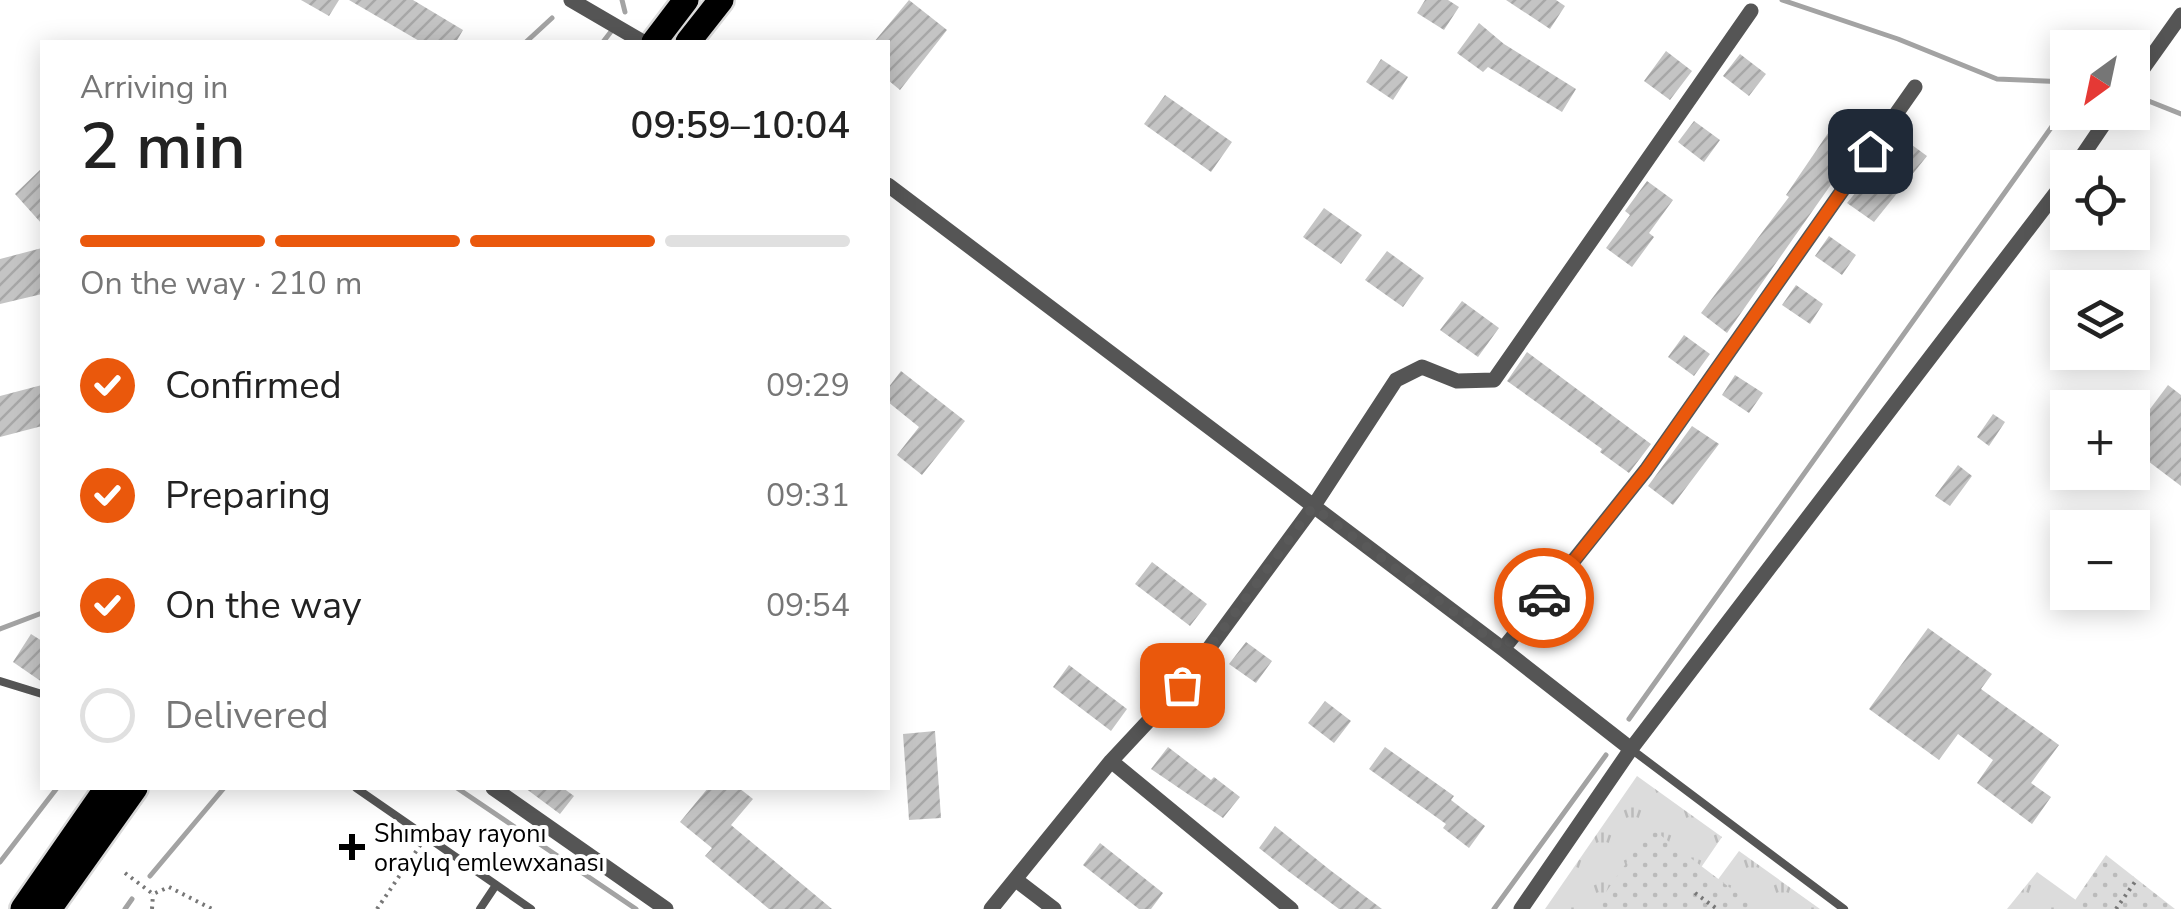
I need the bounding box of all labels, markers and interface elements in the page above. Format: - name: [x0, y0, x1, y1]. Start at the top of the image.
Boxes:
- north arrow: [2050, 30, 2150, 130]
- map controls: [2050, 30, 2150, 610]
- text: Arriving in: [80, 66, 228, 109]
- text: 09:59–10:04: [631, 100, 850, 151]
- text: 2 min: [80, 102, 246, 191]
- pin: [1828, 109, 1913, 194]
- icon: home: [1843, 124, 1898, 179]
- button: locate: [2050, 150, 2150, 250]
- text: On the way · 210 m: [80, 262, 362, 305]
- button: layers: [2050, 270, 2150, 370]
- icon: check: [80, 358, 135, 413]
- text: Confirmed: [165, 360, 342, 411]
- text: 09:29: [766, 364, 850, 407]
- button: +: [2050, 390, 2150, 490]
- icon: check: [80, 468, 135, 523]
- text: Preparing: [165, 470, 331, 521]
- text: 09:31: [766, 474, 850, 517]
- button: −: [2050, 510, 2150, 610]
- courier: [1494, 548, 1594, 648]
- icon: car: [1517, 571, 1572, 626]
- icon: check: [80, 578, 135, 633]
- text: On the way: [165, 580, 361, 631]
- text: 09:54: [766, 584, 850, 627]
- pin: [1140, 643, 1225, 728]
- icon: bag: [1155, 658, 1210, 713]
- text: Delivered: [165, 690, 329, 741]
- place label: Shımbay rayonı oraylıq emlewxanası: [374, 817, 604, 880]
- marker: Shımbay rayonı oraylıq emlewxanası: [339, 834, 365, 860]

